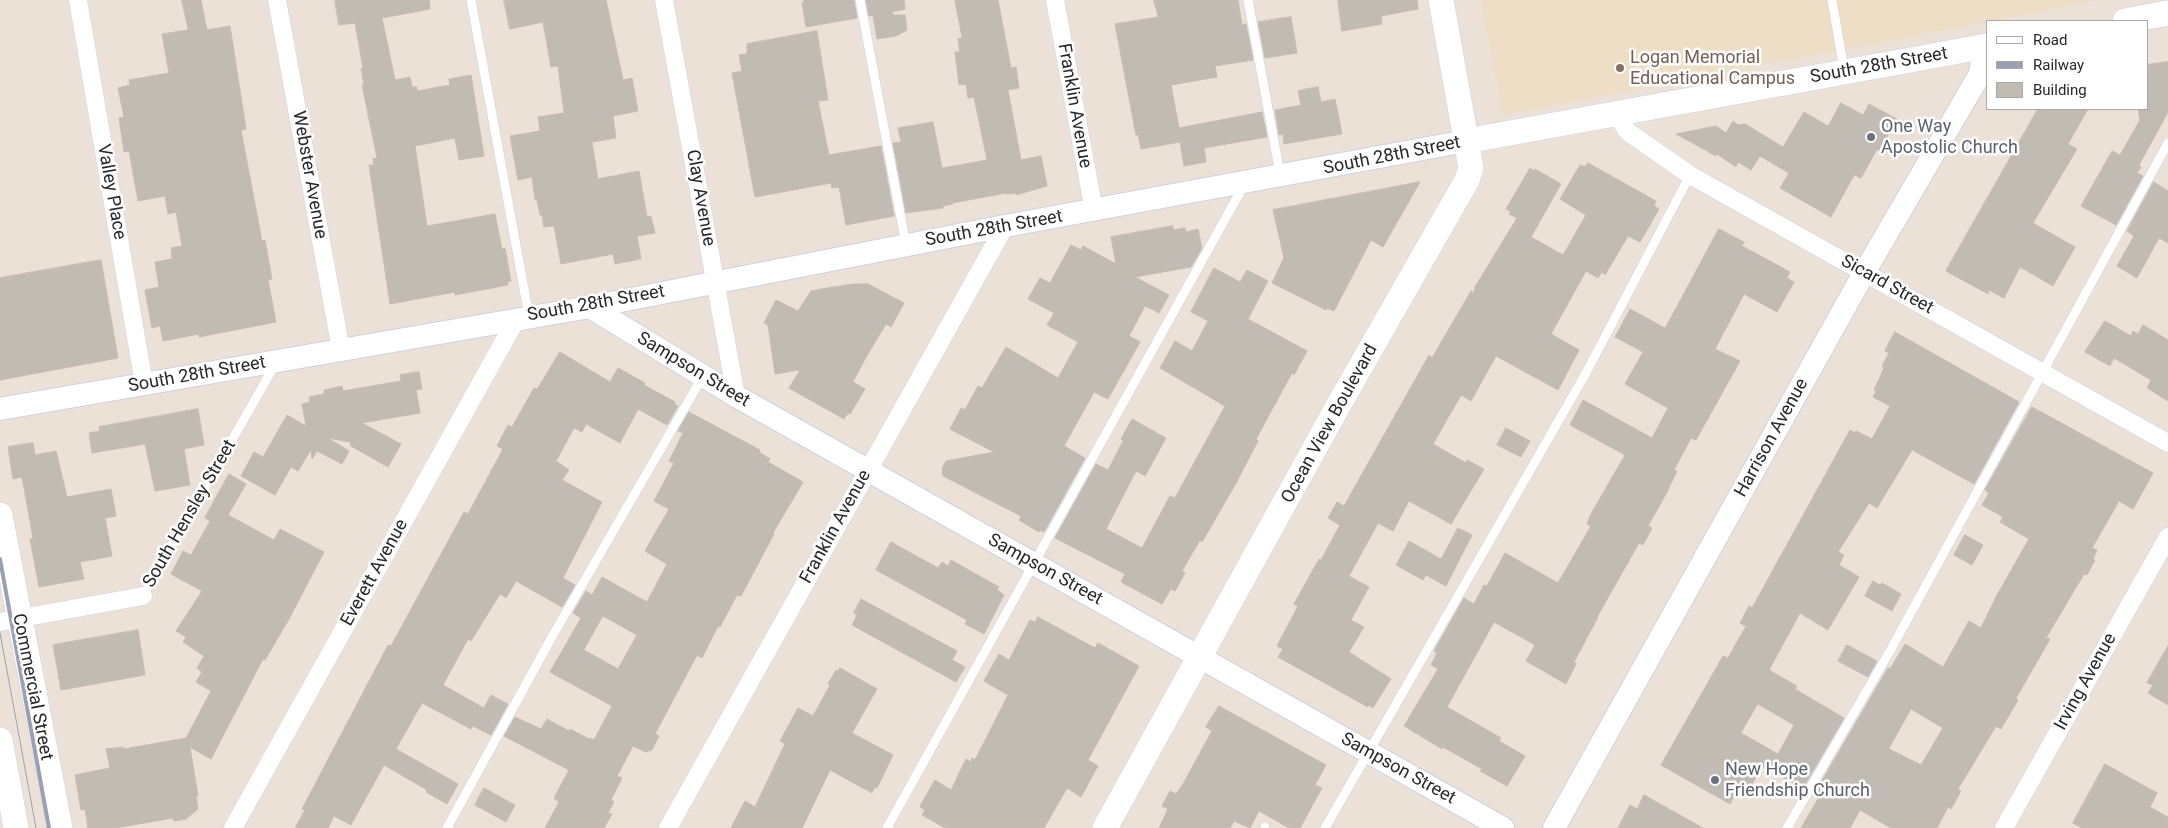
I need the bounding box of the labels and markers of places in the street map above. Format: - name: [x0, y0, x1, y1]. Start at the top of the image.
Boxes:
- place label: Logan Memorial Educational Campus: [1630, 47, 1795, 90]
- marker: Logan Memorial Educational Campus: [1614, 62, 1626, 74]
- place label: One Way Apostolic Church: [1881, 116, 2018, 158]
- marker: One Way Apostolic Church: [1865, 131, 1877, 143]
- place label: New Hope Friendship Church: [1725, 759, 1870, 802]
- marker: New Hope Friendship Church: [1709, 774, 1721, 786]

